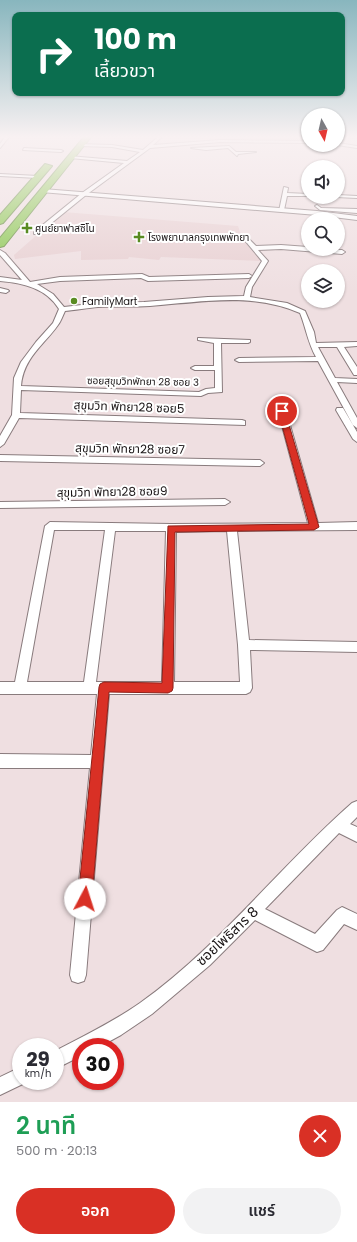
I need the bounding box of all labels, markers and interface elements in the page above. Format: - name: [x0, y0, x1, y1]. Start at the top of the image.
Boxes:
- text: 100 m: [94, 20, 177, 59]
- icon: right: [28, 28, 80, 80]
- text: เลี้ยวขวา: [94, 58, 155, 83]
- north arrow: [301, 108, 345, 152]
- map controls: [301, 108, 345, 308]
- button: sound: [301, 160, 345, 204]
- button: search: [301, 212, 345, 256]
- place label: ศูนย์ยาฟาสซิโน: [35, 221, 95, 236]
- marker: ศูนย์ยาฟาสซิโน: [22, 223, 32, 233]
- place label: โรงพยาบาลกรุงเทพพัทยา: [148, 230, 249, 245]
- marker: โรงพยาบาลกรุงเทพพัทยา: [133, 231, 145, 243]
- button: layers: [301, 264, 345, 308]
- place label: FamilyMart: [82, 294, 138, 309]
- marker: FamilyMart: [69, 296, 79, 306]
- street label: ซอยสุขุมวิทพัทยา 28 ซอย 3: [87, 373, 199, 390]
- pin: [265, 394, 299, 428]
- street label: สุขุมวิท พัทยา28 ซอย5: [73, 396, 185, 417]
- icon: arrive: [271, 400, 293, 422]
- street label: สุขุมวิท พัทยา28 ซอย7: [75, 439, 185, 458]
- street label: สุขุมวิท พัทยา28 ซอย9: [56, 482, 168, 501]
- position arrow: [64, 878, 106, 920]
- street label: ซอยโพธิสาร 8: [191, 902, 263, 970]
- speed limit sign: 30: [72, 1038, 124, 1090]
- text: 29: [26, 1045, 50, 1073]
- text: km/h: [25, 1066, 51, 1081]
- text: 2 นาที: [16, 1109, 76, 1142]
- button: close: [299, 1115, 341, 1157]
- text: 500 m · 20:13: [16, 1141, 97, 1160]
- button: ออก: [16, 1188, 175, 1234]
- button: แชร์: [183, 1188, 341, 1234]

